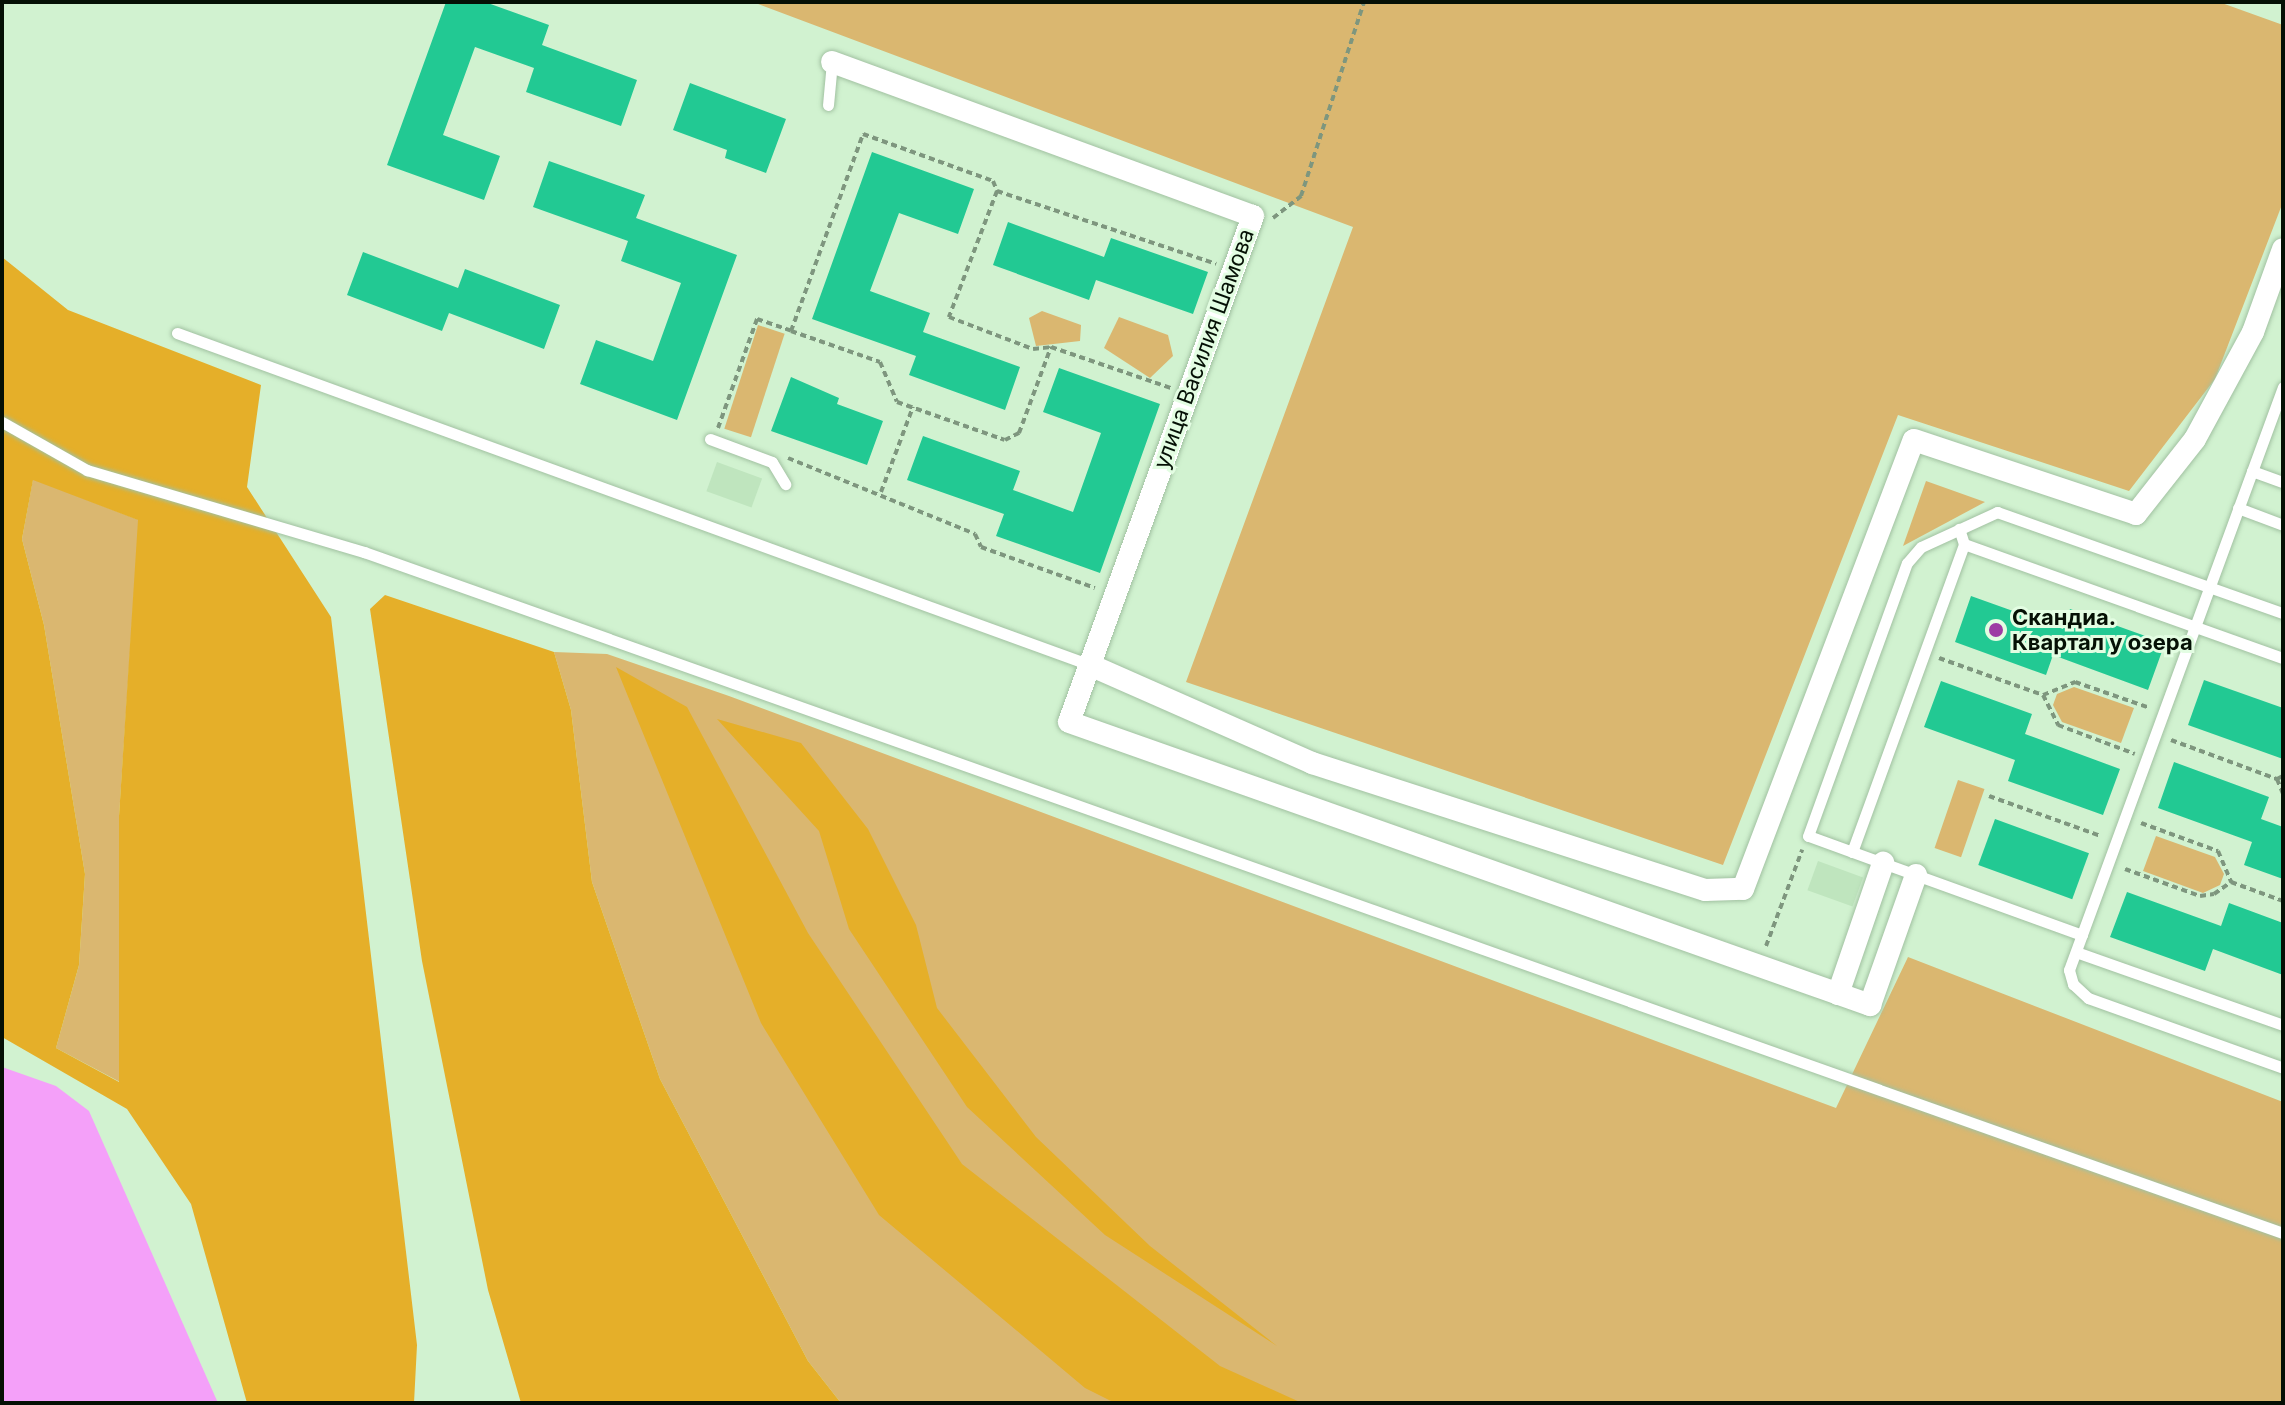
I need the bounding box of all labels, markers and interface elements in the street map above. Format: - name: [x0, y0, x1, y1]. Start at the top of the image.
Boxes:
- street label: улица Василия Шамова: [1148, 225, 1260, 473]
- place label: Скандиа. Квартал у озера: [2012, 604, 2193, 656]
- marker: Скандиа. Квартал у озера: [1987, 621, 2005, 639]

